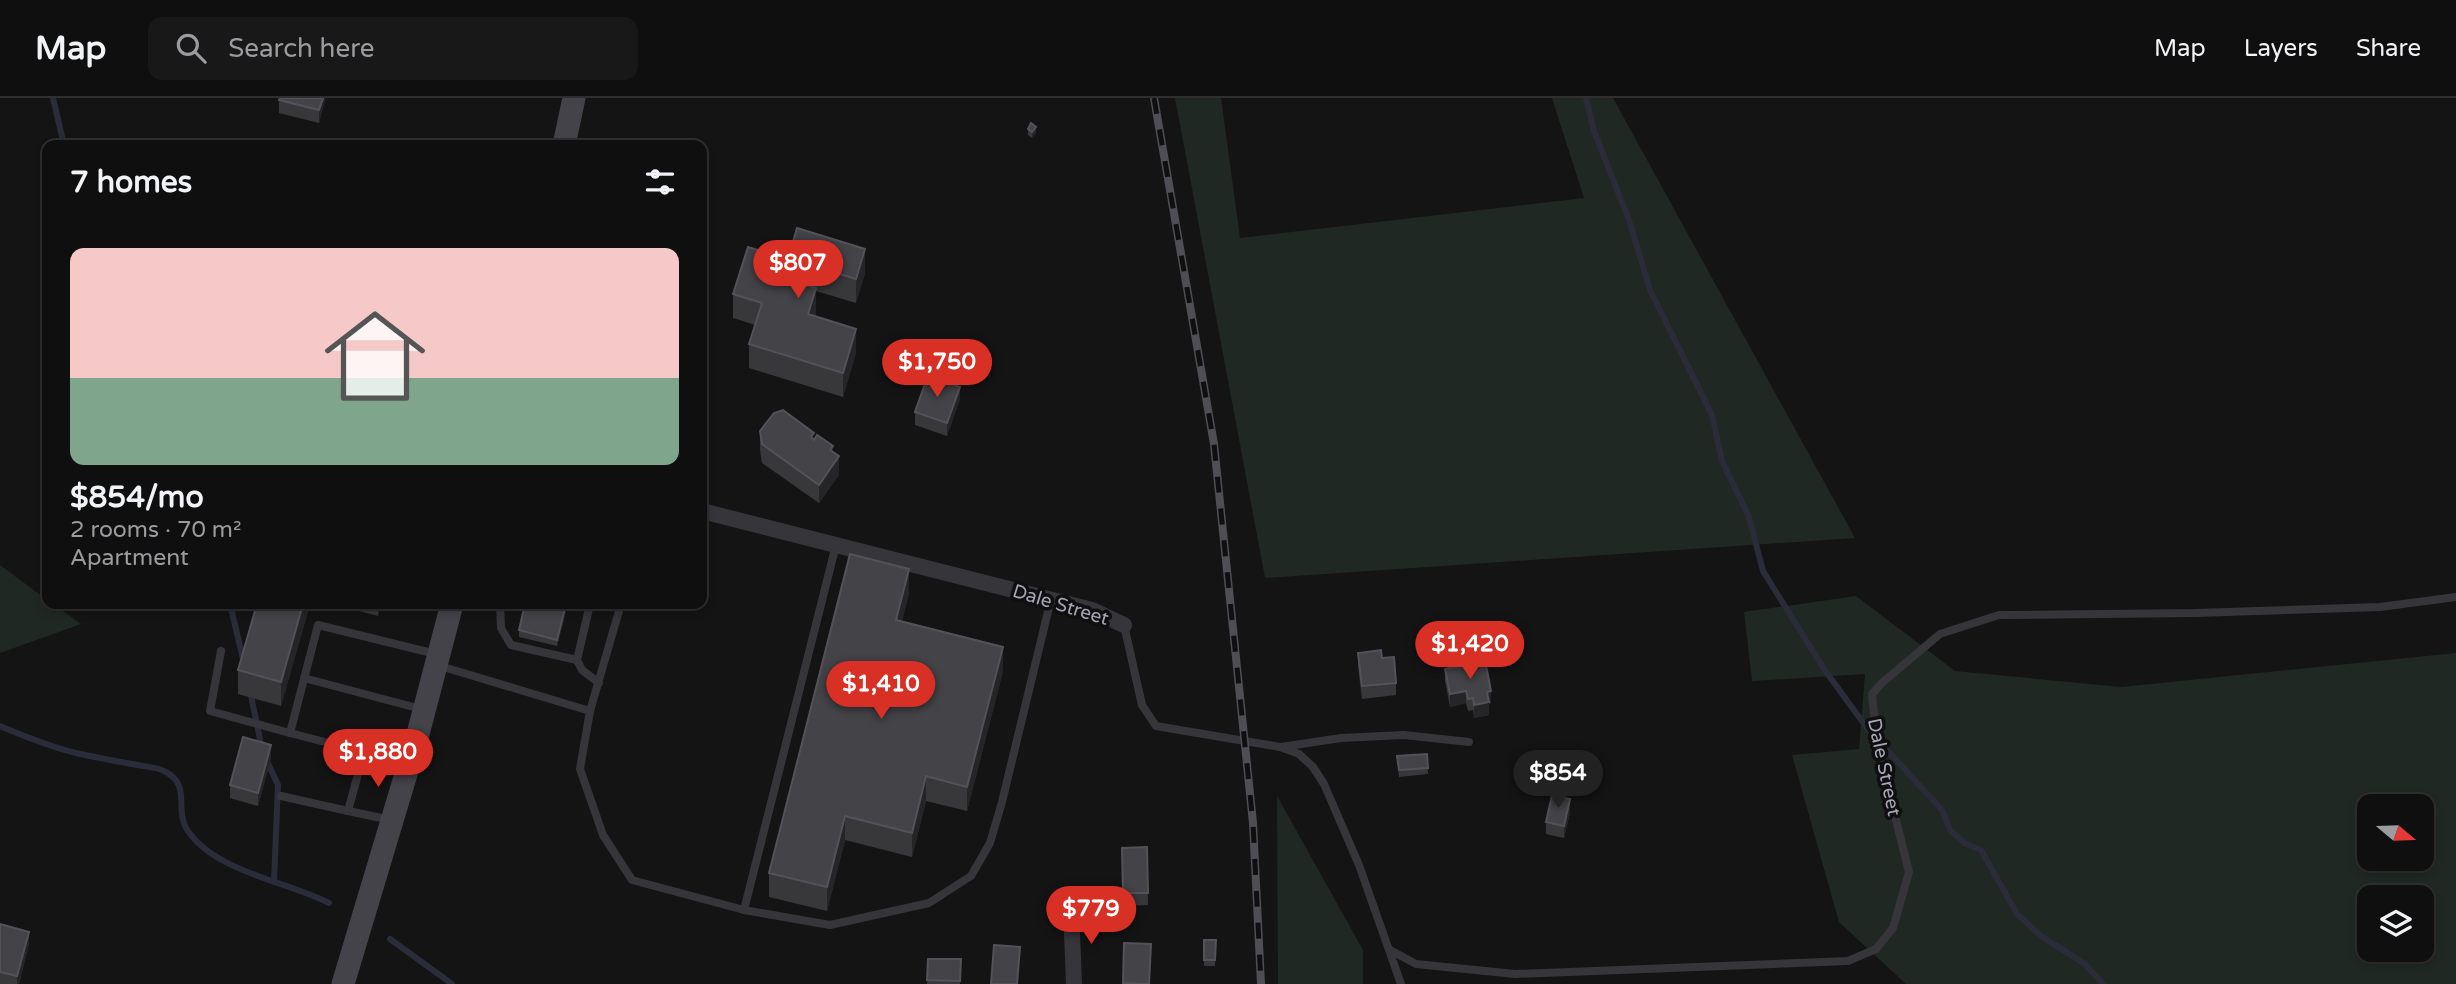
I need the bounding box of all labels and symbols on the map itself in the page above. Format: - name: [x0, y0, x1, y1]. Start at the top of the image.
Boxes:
- pin: $807: [757, 240, 839, 300]
- pin: $1,750: [880, 340, 994, 399]
- street label: Dale Street: [1010, 580, 1111, 630]
- pin: $1,420: [1413, 622, 1527, 681]
- pin: $1,410: [824, 662, 938, 721]
- street label: Dale Street: [1863, 716, 1905, 818]
- pin: $1,880: [321, 730, 435, 789]
- pin: $854: [1517, 750, 1599, 810]
- north arrow: [2357, 794, 2434, 872]
- pin: $779: [1050, 886, 1132, 946]

